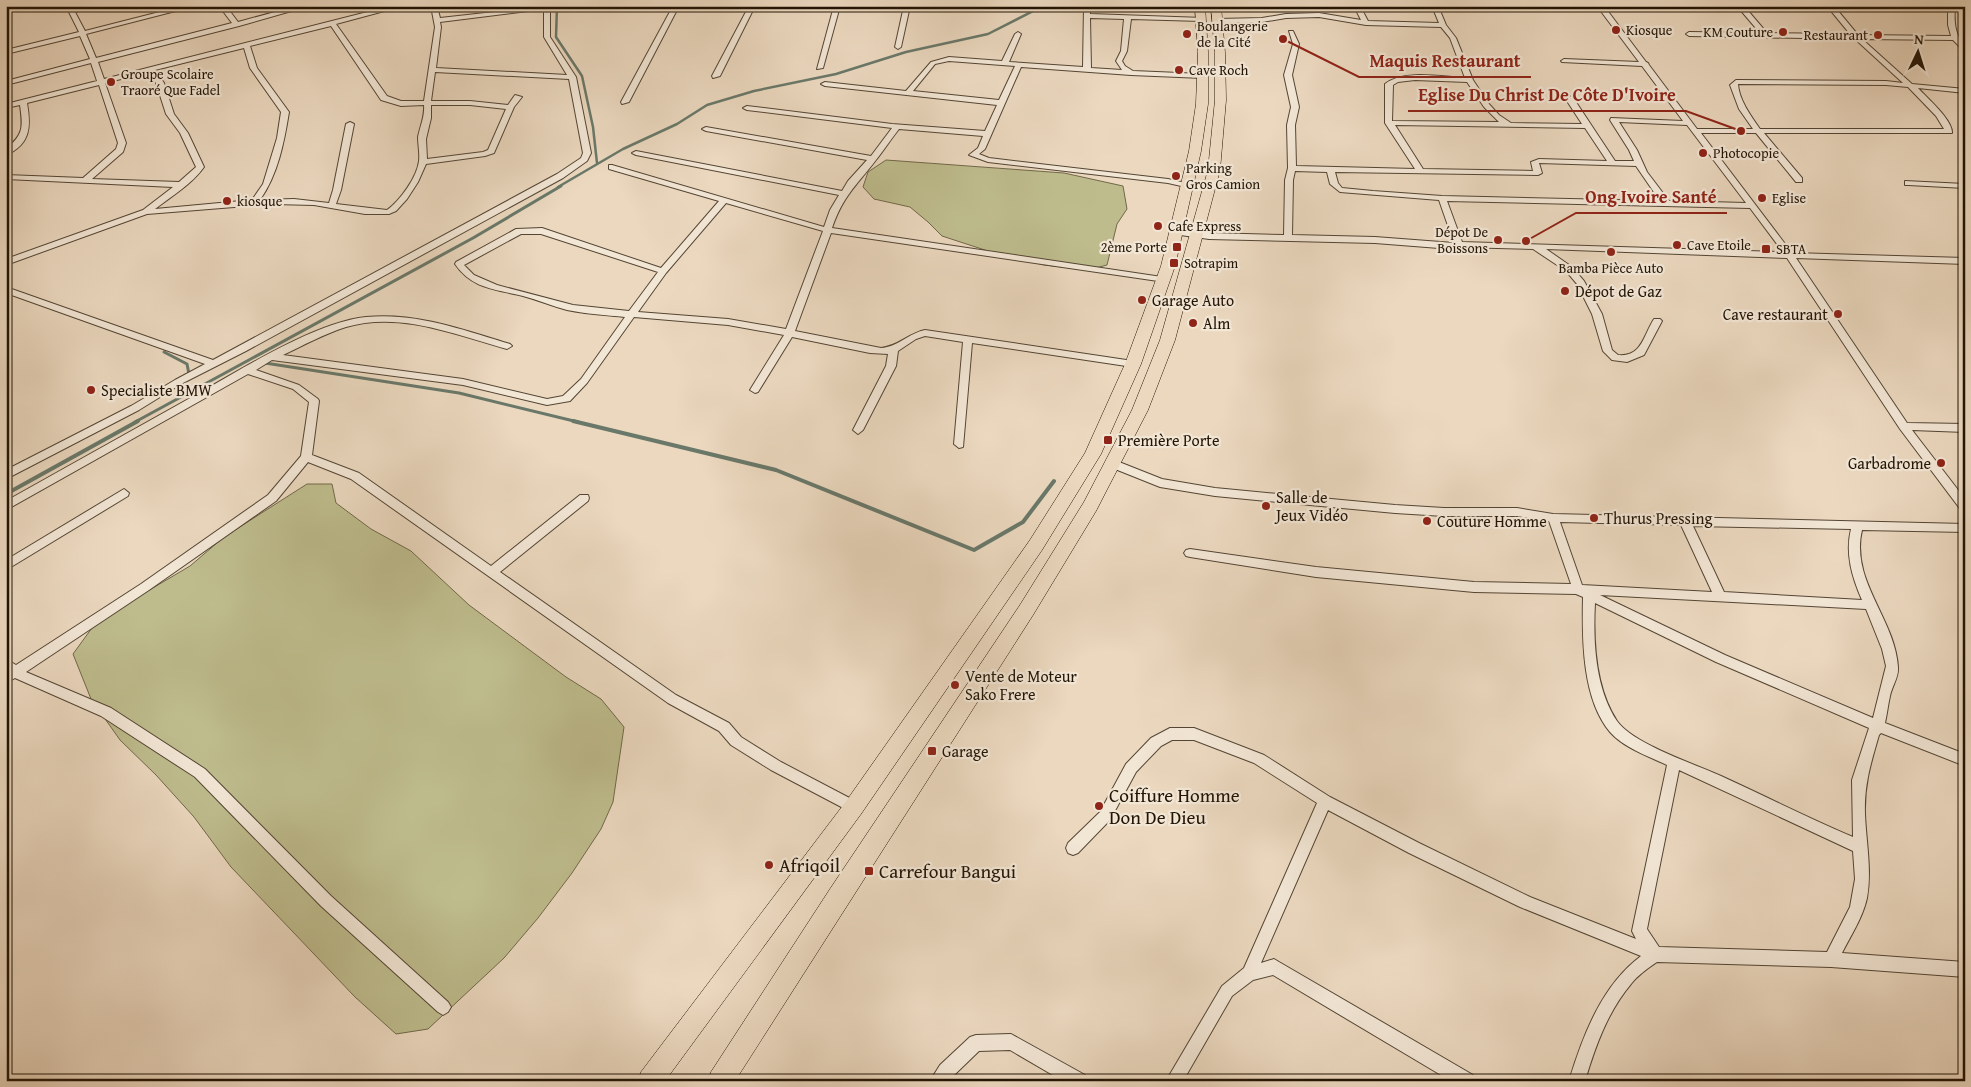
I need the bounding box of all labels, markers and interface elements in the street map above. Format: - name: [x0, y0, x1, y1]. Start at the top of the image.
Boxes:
- place label: Boulangerie de la Cité: [1197, 16, 1268, 52]
- place label: Kiosque: [1626, 20, 1673, 40]
- place label: KM Couture: [1703, 22, 1773, 42]
- marker: Kiosque: [1610, 24, 1622, 36]
- place label: Restaurant: [1804, 25, 1868, 45]
- marker: KM Couture: [1777, 26, 1789, 38]
- marker: Boulangerie de la Cité: [1181, 28, 1193, 40]
- north arrow: [1894, 28, 1944, 78]
- marker: Restaurant: [1872, 29, 1884, 41]
- text: N: [1914, 29, 1925, 49]
- callout: Maquis Restaurant: [1359, 44, 1531, 77]
- text: Maquis Restaurant: [1369, 47, 1521, 74]
- place label: Cave Roch: [1189, 60, 1249, 80]
- place label: Groupe Scolaire Traoré Que Fadel: [121, 64, 220, 100]
- marker: Cave Roch: [1173, 64, 1185, 76]
- marker: Groupe Scolaire Traoré Que Fadel: [105, 76, 117, 88]
- callout: Eglise Du Christ De Côte D'Ivoire: [1408, 78, 1686, 111]
- text: Eglise Du Christ De Côte D'Ivoire: [1418, 81, 1676, 108]
- place label: Photocopie: [1713, 143, 1779, 163]
- marker: Photocopie: [1697, 147, 1709, 159]
- place label: Parking Gros Camion: [1186, 158, 1260, 194]
- marker: Parking Gros Camion: [1170, 170, 1182, 182]
- callout: Ong Ivoire Santé: [1576, 180, 1727, 213]
- text: Ong Ivoire Santé: [1585, 183, 1717, 210]
- place label: Eglise: [1772, 188, 1806, 208]
- place label: kiosque: [237, 191, 283, 211]
- marker: Eglise: [1756, 192, 1768, 204]
- marker: kiosque: [221, 195, 233, 207]
- place label: Cafe Express: [1168, 216, 1241, 236]
- marker: Cafe Express: [1152, 220, 1164, 232]
- place label: Dépot De Boissons: [1435, 222, 1488, 258]
- marker: Dépot De Boissons: [1492, 234, 1504, 246]
- place label: Cave Etoile: [1687, 235, 1751, 255]
- place label: 2ème Porte: [1101, 237, 1167, 257]
- marker: Cave Etoile: [1671, 239, 1683, 251]
- place label: SBTA: [1776, 239, 1807, 259]
- marker: 2ème Porte: [1171, 241, 1183, 253]
- marker: SBTA: [1760, 243, 1772, 255]
- marker: Bamba Pièce Auto: [1605, 246, 1617, 258]
- place label: Sotrapim: [1184, 253, 1239, 273]
- marker: Sotrapim: [1168, 257, 1180, 269]
- place label: Bamba Pièce Auto: [1559, 258, 1663, 278]
- place label: Dépot de Gaz: [1575, 279, 1662, 303]
- marker: Dépot de Gaz: [1559, 285, 1571, 297]
- place label: Garage Auto: [1152, 288, 1234, 312]
- marker: Garage Auto: [1136, 294, 1148, 306]
- place label: Cave restaurant: [1723, 302, 1828, 326]
- marker: Cave restaurant: [1832, 308, 1844, 320]
- place label: Alm: [1203, 311, 1230, 335]
- marker: Alm: [1187, 317, 1199, 329]
- place label: Specialiste BMW: [101, 378, 212, 402]
- marker: Specialiste BMW: [85, 384, 97, 396]
- place label: Première Porte: [1118, 428, 1219, 452]
- marker: Première Porte: [1102, 434, 1114, 446]
- place label: Garbadrome: [1848, 451, 1931, 475]
- marker: Garbadrome: [1935, 457, 1947, 469]
- place label: Salle de Jeux Vidéo: [1274, 485, 1348, 527]
- marker: Salle de Jeux Vidéo: [1260, 500, 1272, 512]
- place label: Thurus Pressing: [1604, 506, 1712, 530]
- place label: Couture Homme: [1437, 509, 1547, 533]
- marker: Thurus Pressing: [1588, 512, 1600, 524]
- marker: Couture Homme: [1421, 515, 1433, 527]
- place label: Vente de Moteur Sako Frere: [965, 664, 1077, 706]
- marker: Vente de Moteur Sako Frere: [949, 679, 961, 691]
- place label: Garage: [942, 739, 988, 763]
- marker: Garage: [926, 745, 938, 757]
- place label: Coiffure Homme Don De Dieu: [1109, 781, 1240, 831]
- marker: Coiffure Homme Don De Dieu: [1093, 800, 1105, 812]
- place label: Afriqoil: [779, 851, 840, 879]
- place label: Carrefour Bangui: [879, 857, 1016, 885]
- marker: Afriqoil: [763, 859, 775, 871]
- marker: Carrefour Bangui: [863, 865, 875, 877]

